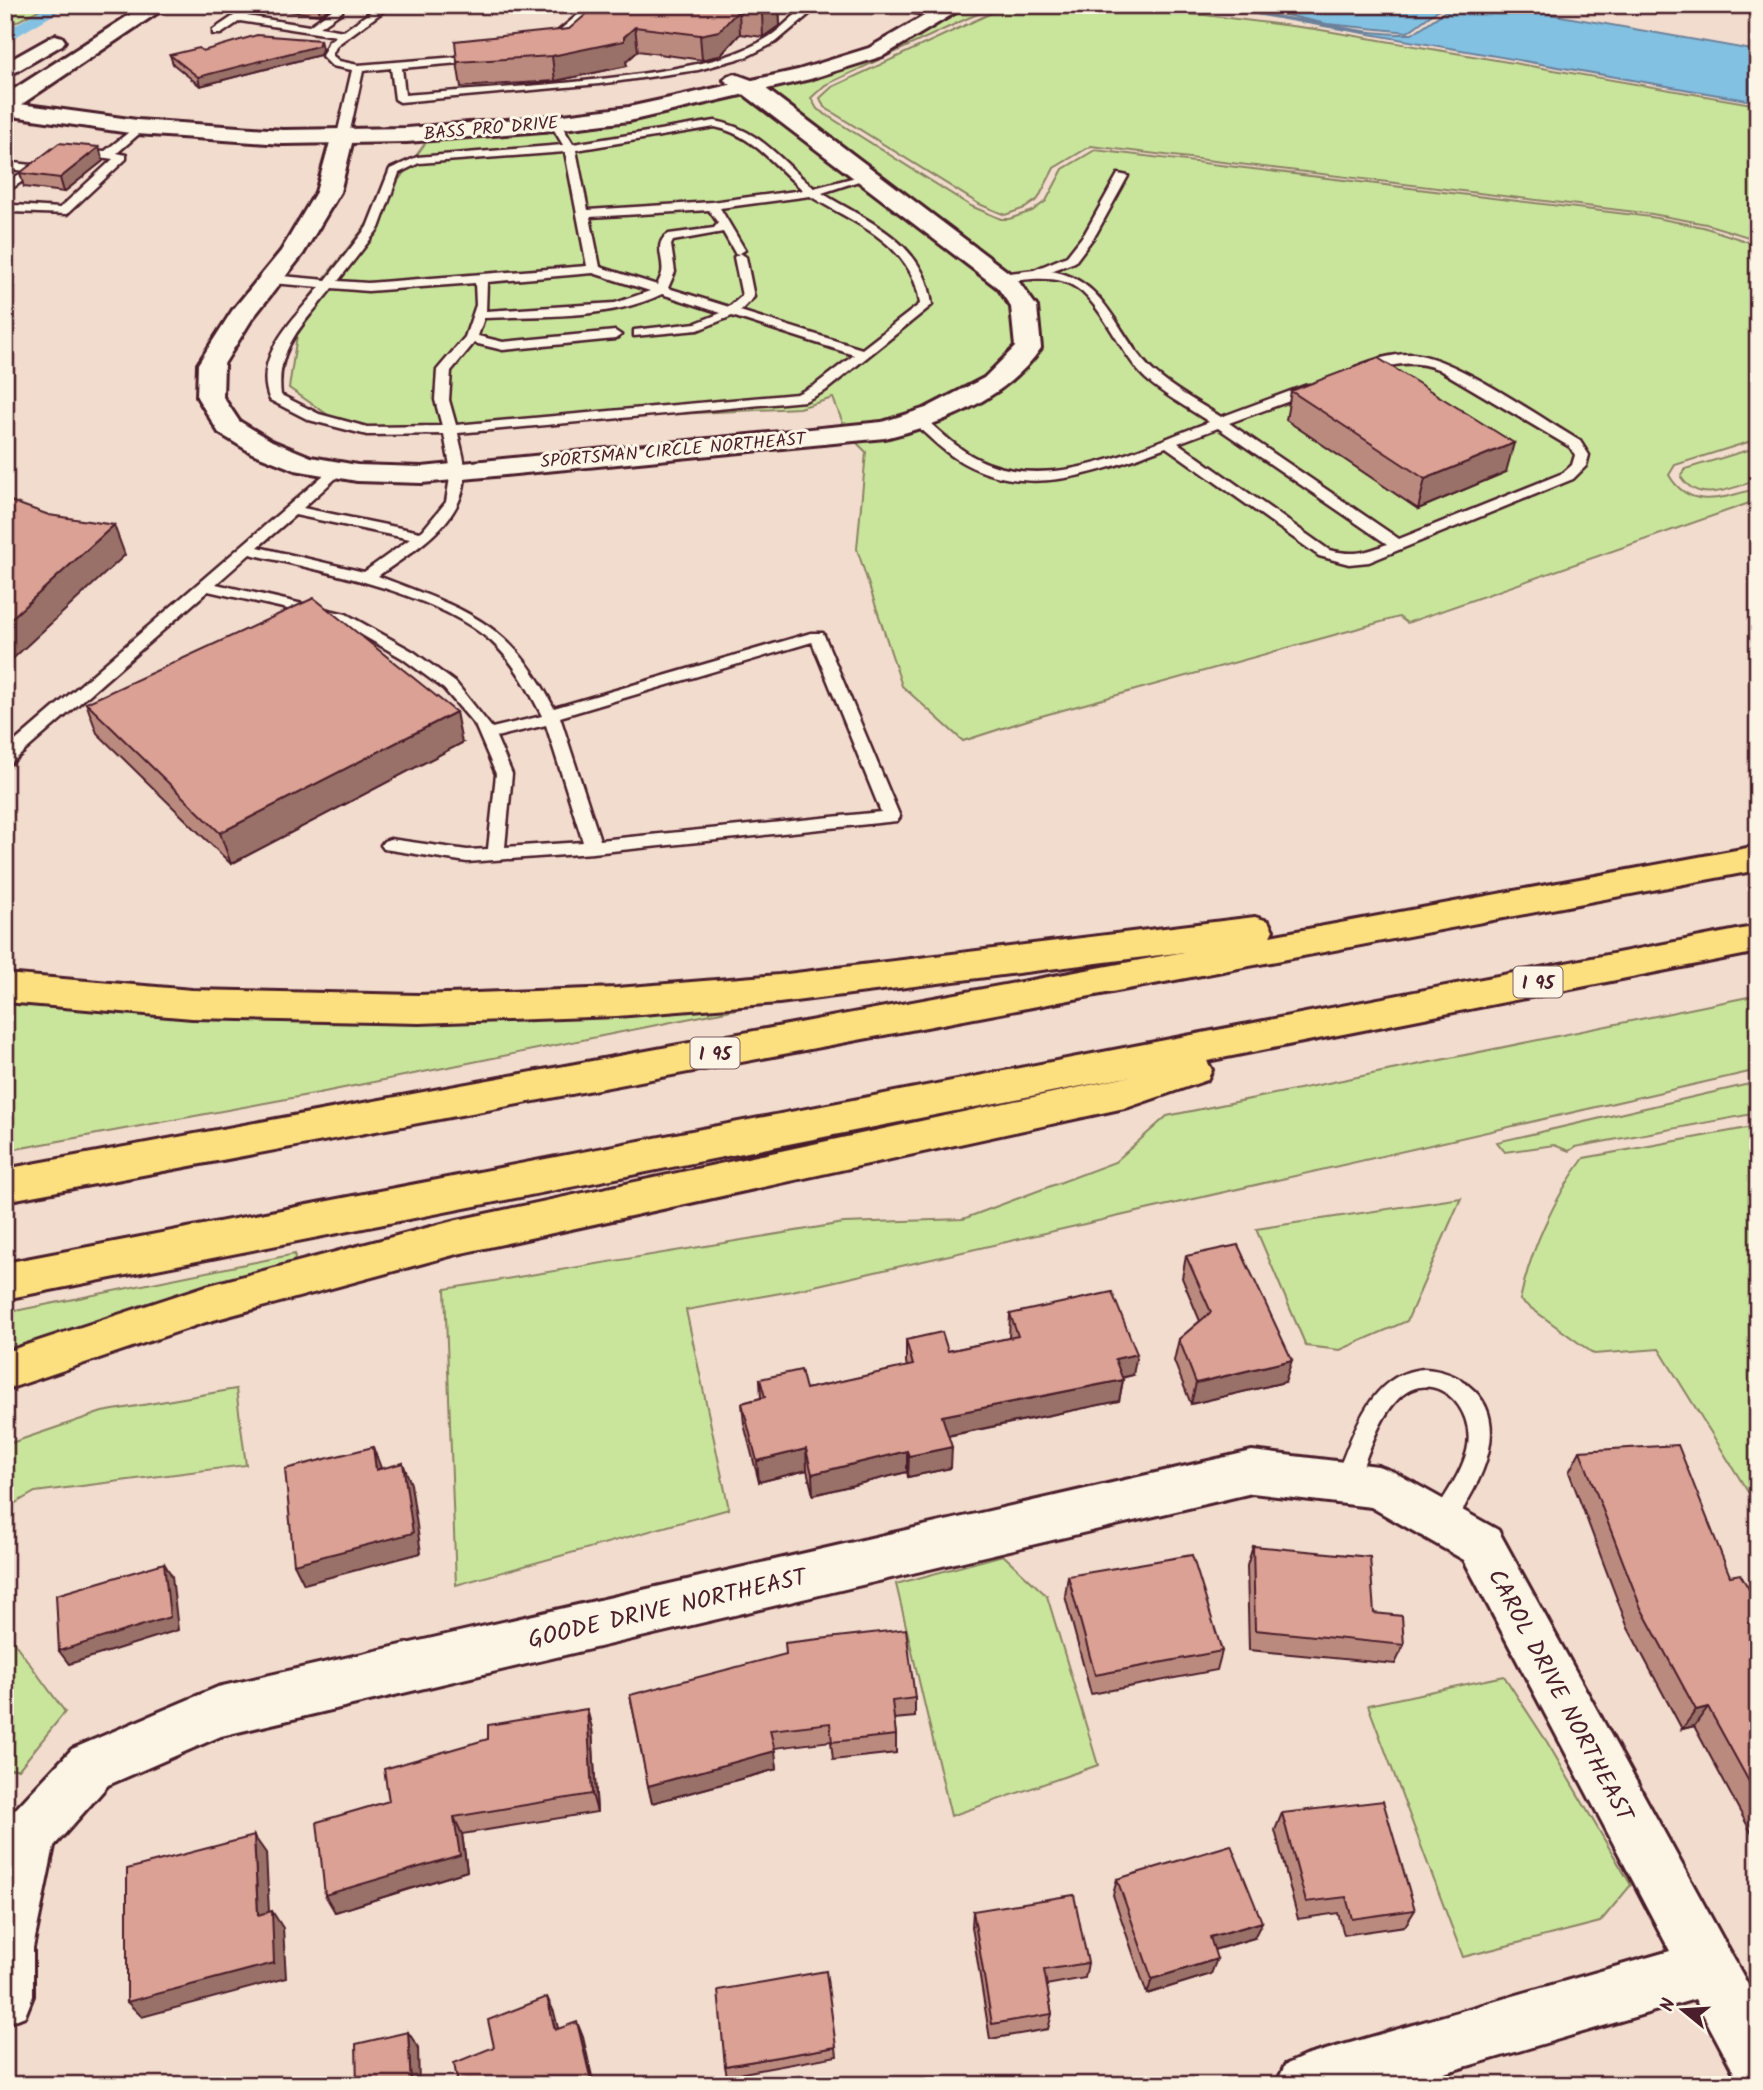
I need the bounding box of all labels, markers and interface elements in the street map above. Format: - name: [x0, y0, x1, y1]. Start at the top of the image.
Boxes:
- street label: BASS PRO DRIVE: [423, 109, 560, 150]
- street label: SPORTSMAN CIRCLE NORTHEAST: [539, 425, 808, 478]
- road number: I 95: [1514, 966, 1562, 998]
- road number: I 95: [690, 1037, 740, 1068]
- street label: GOODE DRIVE NORTHEAST: [524, 1558, 813, 1660]
- street label: CAROL DRIVE NORTHEAST: [1476, 1562, 1644, 1831]
- north arrow: [1648, 1974, 1718, 2044]
- text: N: [1653, 1995, 1685, 2016]

